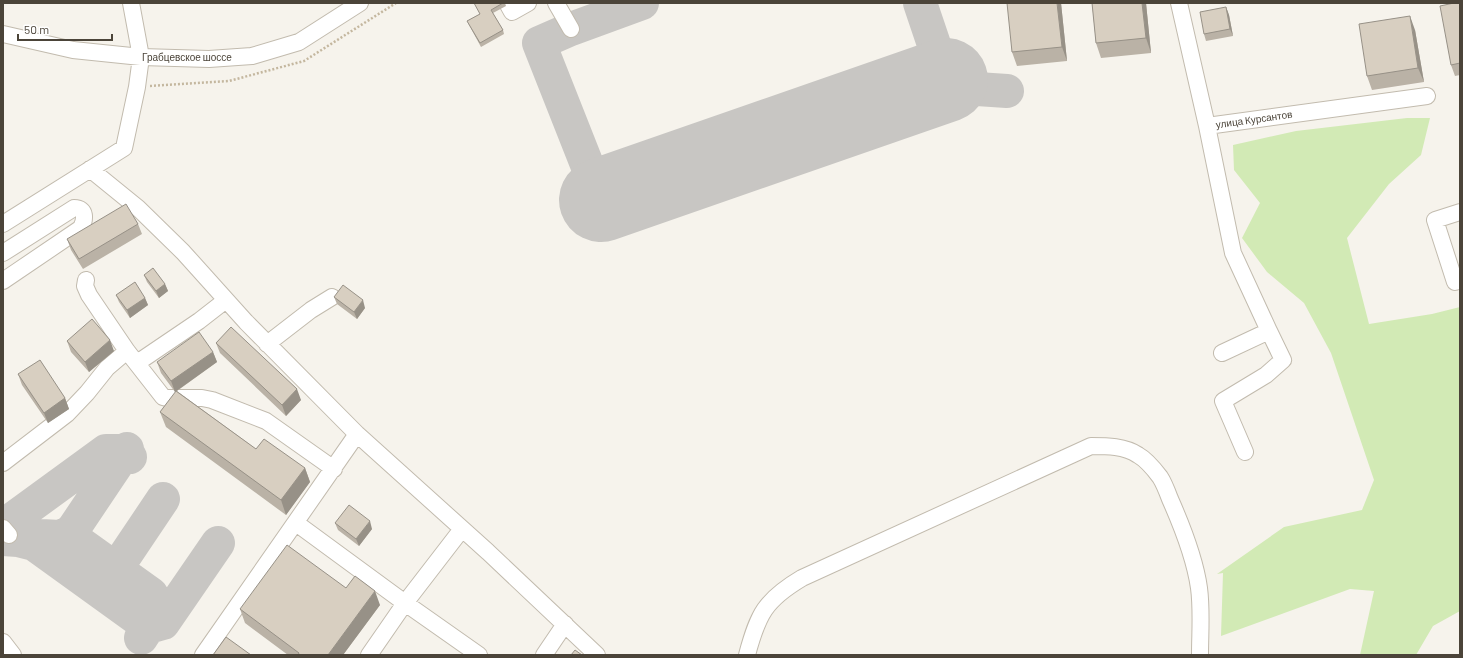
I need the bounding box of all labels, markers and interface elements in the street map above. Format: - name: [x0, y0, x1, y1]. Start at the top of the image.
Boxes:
- scale bar: [18, 16, 112, 42]
- text: 50 m: [24, 22, 49, 36]
- street label: Грабцевское шоссе: [142, 51, 232, 63]
- street label: улица Курсантов: [1215, 108, 1293, 130]

